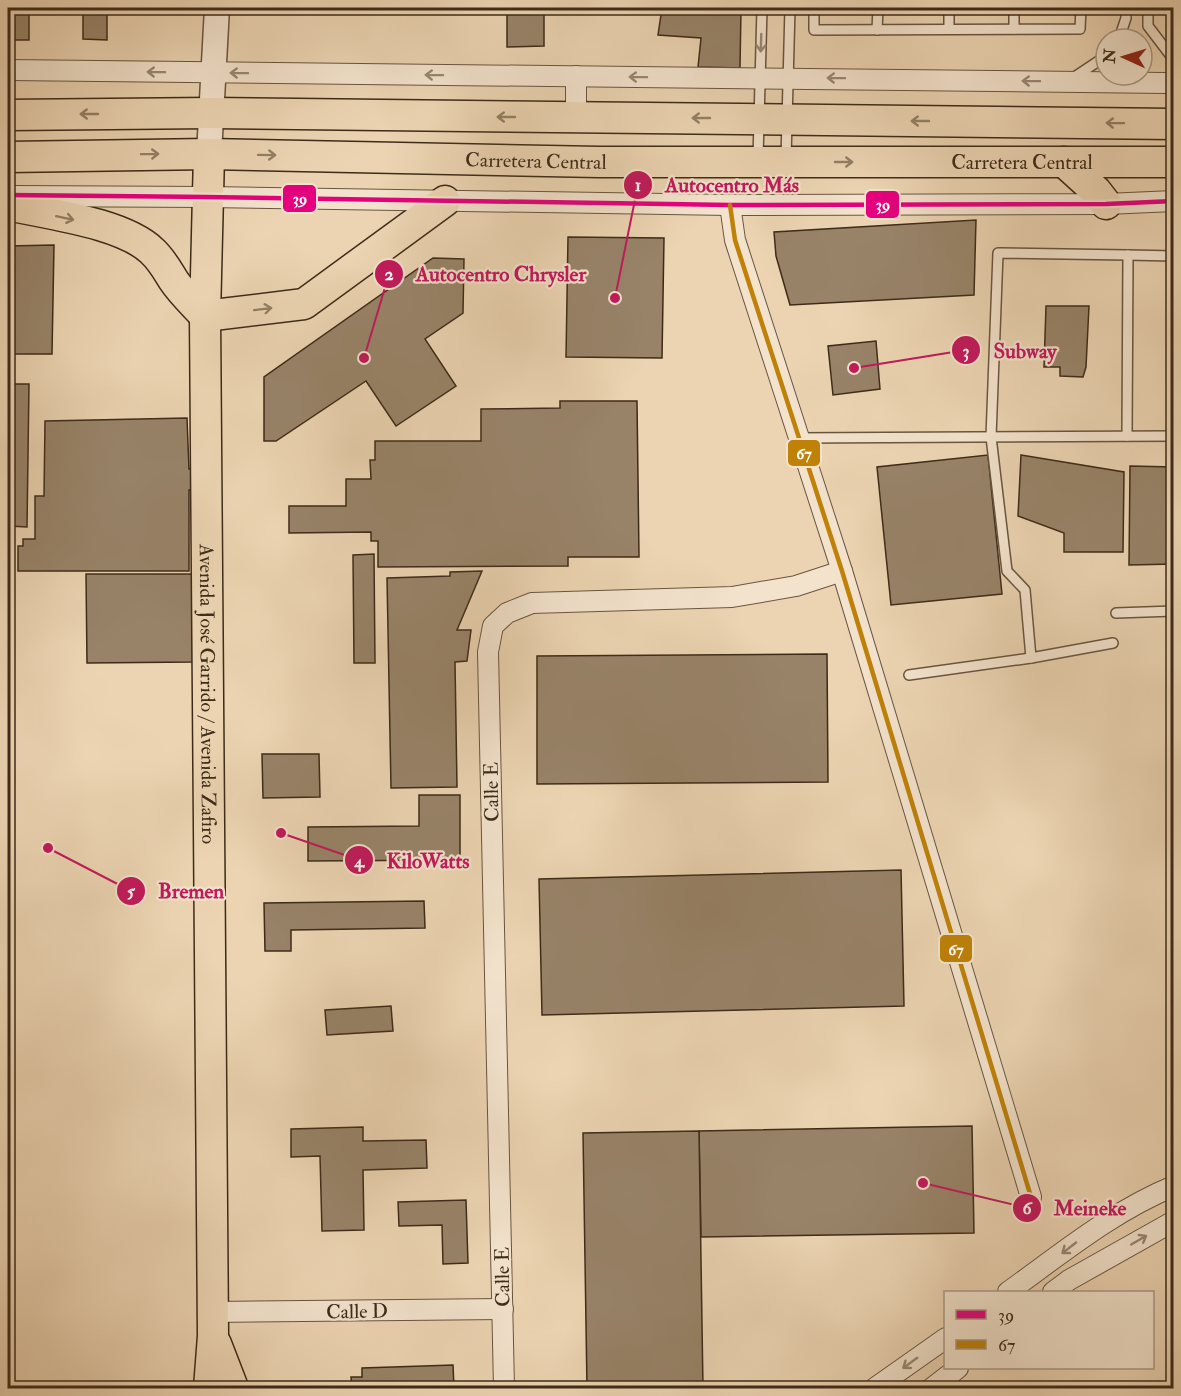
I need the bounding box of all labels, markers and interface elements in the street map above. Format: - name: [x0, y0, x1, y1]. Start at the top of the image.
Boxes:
- north arrow: [1094, 27, 1154, 87]
- one-way arrow: [755, 32, 766, 52]
- text: N: [1099, 48, 1121, 65]
- one-way arrow: [146, 66, 166, 78]
- one-way arrow: [230, 67, 250, 79]
- one-way arrow: [424, 69, 444, 81]
- one-way arrow: [628, 71, 648, 83]
- one-way arrow: [827, 72, 847, 84]
- one-way arrow: [1022, 75, 1042, 87]
- one-way arrow: [80, 108, 100, 120]
- one-way arrow: [496, 111, 516, 123]
- one-way arrow: [691, 113, 711, 124]
- one-way arrow: [911, 115, 931, 127]
- one-way arrow: [1106, 117, 1126, 128]
- street label: Carretera Central: [465, 147, 607, 175]
- one-way arrow: [139, 149, 159, 160]
- one-way arrow: [257, 149, 277, 161]
- street label: Carretera Central: [951, 150, 1093, 175]
- one-way arrow: [834, 156, 854, 168]
- callout: Autocentro Más: [623, 165, 811, 204]
- text: Autocentro Más: [664, 172, 799, 199]
- text: 1: [635, 174, 641, 197]
- line badge: 39: [282, 184, 317, 213]
- text: 39: [293, 189, 307, 209]
- line badge: 39: [865, 190, 900, 219]
- text: 39: [876, 195, 890, 215]
- one-way arrow: [55, 212, 74, 224]
- callout: Autocentro Chrysler: [374, 254, 598, 293]
- text: Autocentro Chrysler: [415, 261, 587, 288]
- text: 2: [384, 263, 394, 286]
- one-way arrow: [252, 303, 272, 314]
- callout: Subway: [951, 331, 1068, 370]
- text: Subway: [993, 338, 1057, 365]
- text: 3: [963, 340, 970, 363]
- line badge: 67: [787, 439, 821, 467]
- text: 67: [796, 444, 812, 464]
- street label: Avenida José Garrido / Avenida Zafiro: [194, 543, 221, 844]
- street label: Calle E: [478, 762, 505, 822]
- callout: KiloWatts: [344, 841, 481, 880]
- text: KiloWatts: [387, 848, 469, 875]
- text: 4: [353, 850, 365, 873]
- callout: Bremen: [116, 871, 236, 910]
- text: Bremen: [158, 878, 224, 905]
- text: 5: [127, 880, 136, 903]
- line badge: 67: [939, 934, 973, 963]
- text: 67: [948, 940, 964, 960]
- callout: Meineke: [1012, 1188, 1139, 1227]
- text: Meineke: [1053, 1195, 1126, 1222]
- text: 6: [1022, 1197, 1033, 1220]
- one-way arrow: [1130, 1234, 1147, 1246]
- one-way arrow: [1062, 1241, 1078, 1254]
- street label: Calle E: [489, 1247, 516, 1307]
- legend: [944, 1291, 1154, 1369]
- street label: Calle D: [326, 1298, 388, 1325]
- text: 39: [998, 1304, 1014, 1327]
- text: 67: [998, 1334, 1015, 1357]
- one-way arrow: [903, 1357, 919, 1369]

